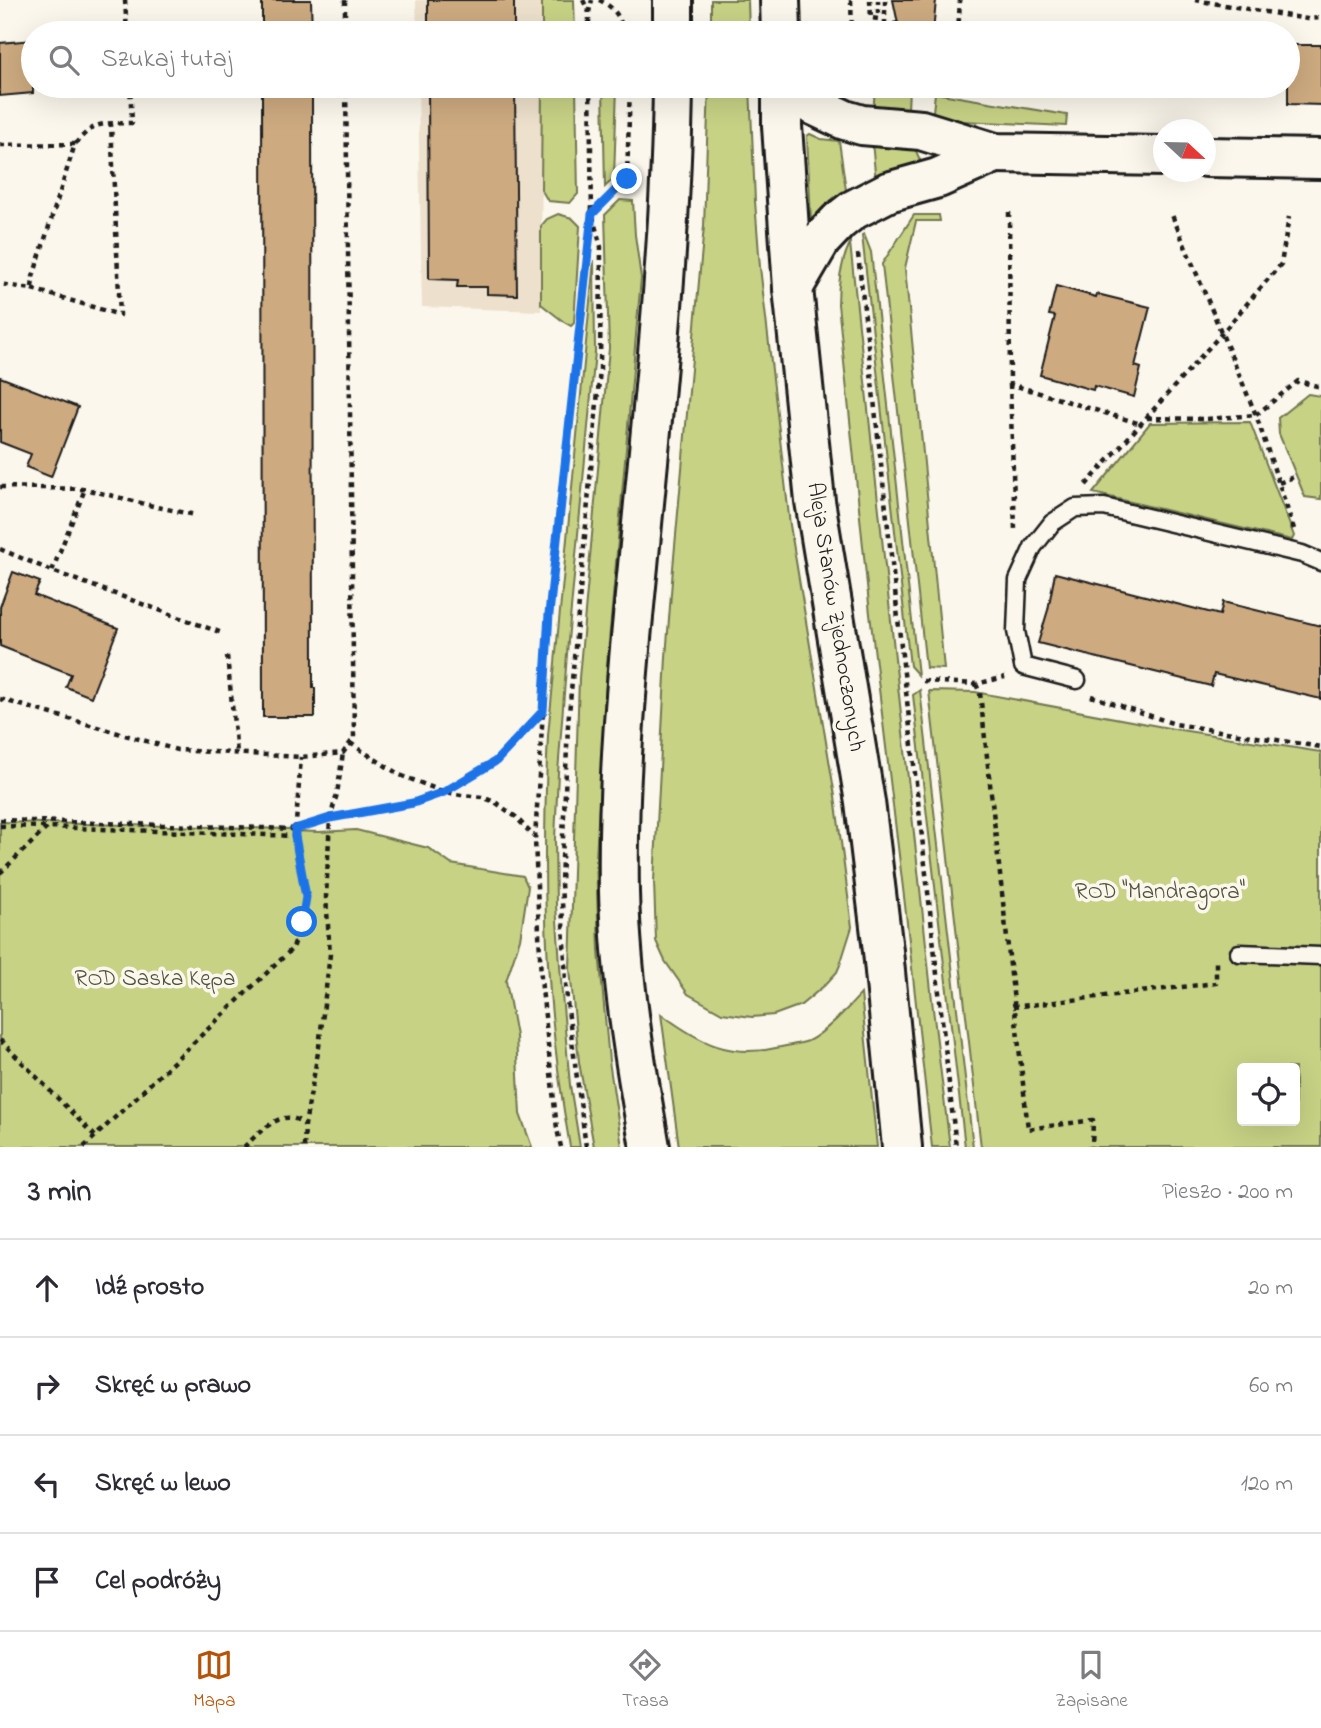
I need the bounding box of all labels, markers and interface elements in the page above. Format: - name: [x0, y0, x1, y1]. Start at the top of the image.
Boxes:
- search box: [21, 21, 1300, 98]
- icon: search: [45, 41, 83, 79]
- text: Szukaj tutaj: [101, 41, 232, 79]
- north arrow: [1153, 119, 1216, 182]
- route end: [611, 163, 642, 194]
- street label: Aleja Stanów Zjednoczonych: [795, 480, 873, 754]
- park label: ROD "Mandragora": [1075, 876, 1245, 910]
- route start: [286, 906, 317, 937]
- park label: ROD Saska Kępa: [74, 963, 236, 996]
- map controls: [1237, 1063, 1300, 1126]
- button: locate: [1237, 1063, 1300, 1126]
- text: 3 min: [28, 1171, 91, 1215]
- text: Pieszo · 200 m: [1162, 1176, 1293, 1209]
- icon: ahead: [28, 1269, 66, 1307]
- text: Idź prosto: [95, 1269, 204, 1307]
- text: 20 m: [1248, 1272, 1293, 1305]
- icon: right: [28, 1367, 66, 1405]
- text: Skręć w prawo: [95, 1367, 251, 1405]
- text: 60 m: [1249, 1370, 1293, 1403]
- icon: left: [28, 1465, 66, 1503]
- text: Skręć w lewo: [95, 1465, 231, 1503]
- text: 120 m: [1241, 1468, 1293, 1501]
- icon: arrive: [28, 1563, 66, 1601]
- text: Cel podróży: [95, 1563, 221, 1601]
- tab: Mapa: [193, 1646, 236, 1715]
- tab: Trasa: [622, 1646, 669, 1715]
- tab: Zapisane: [1055, 1646, 1128, 1715]

